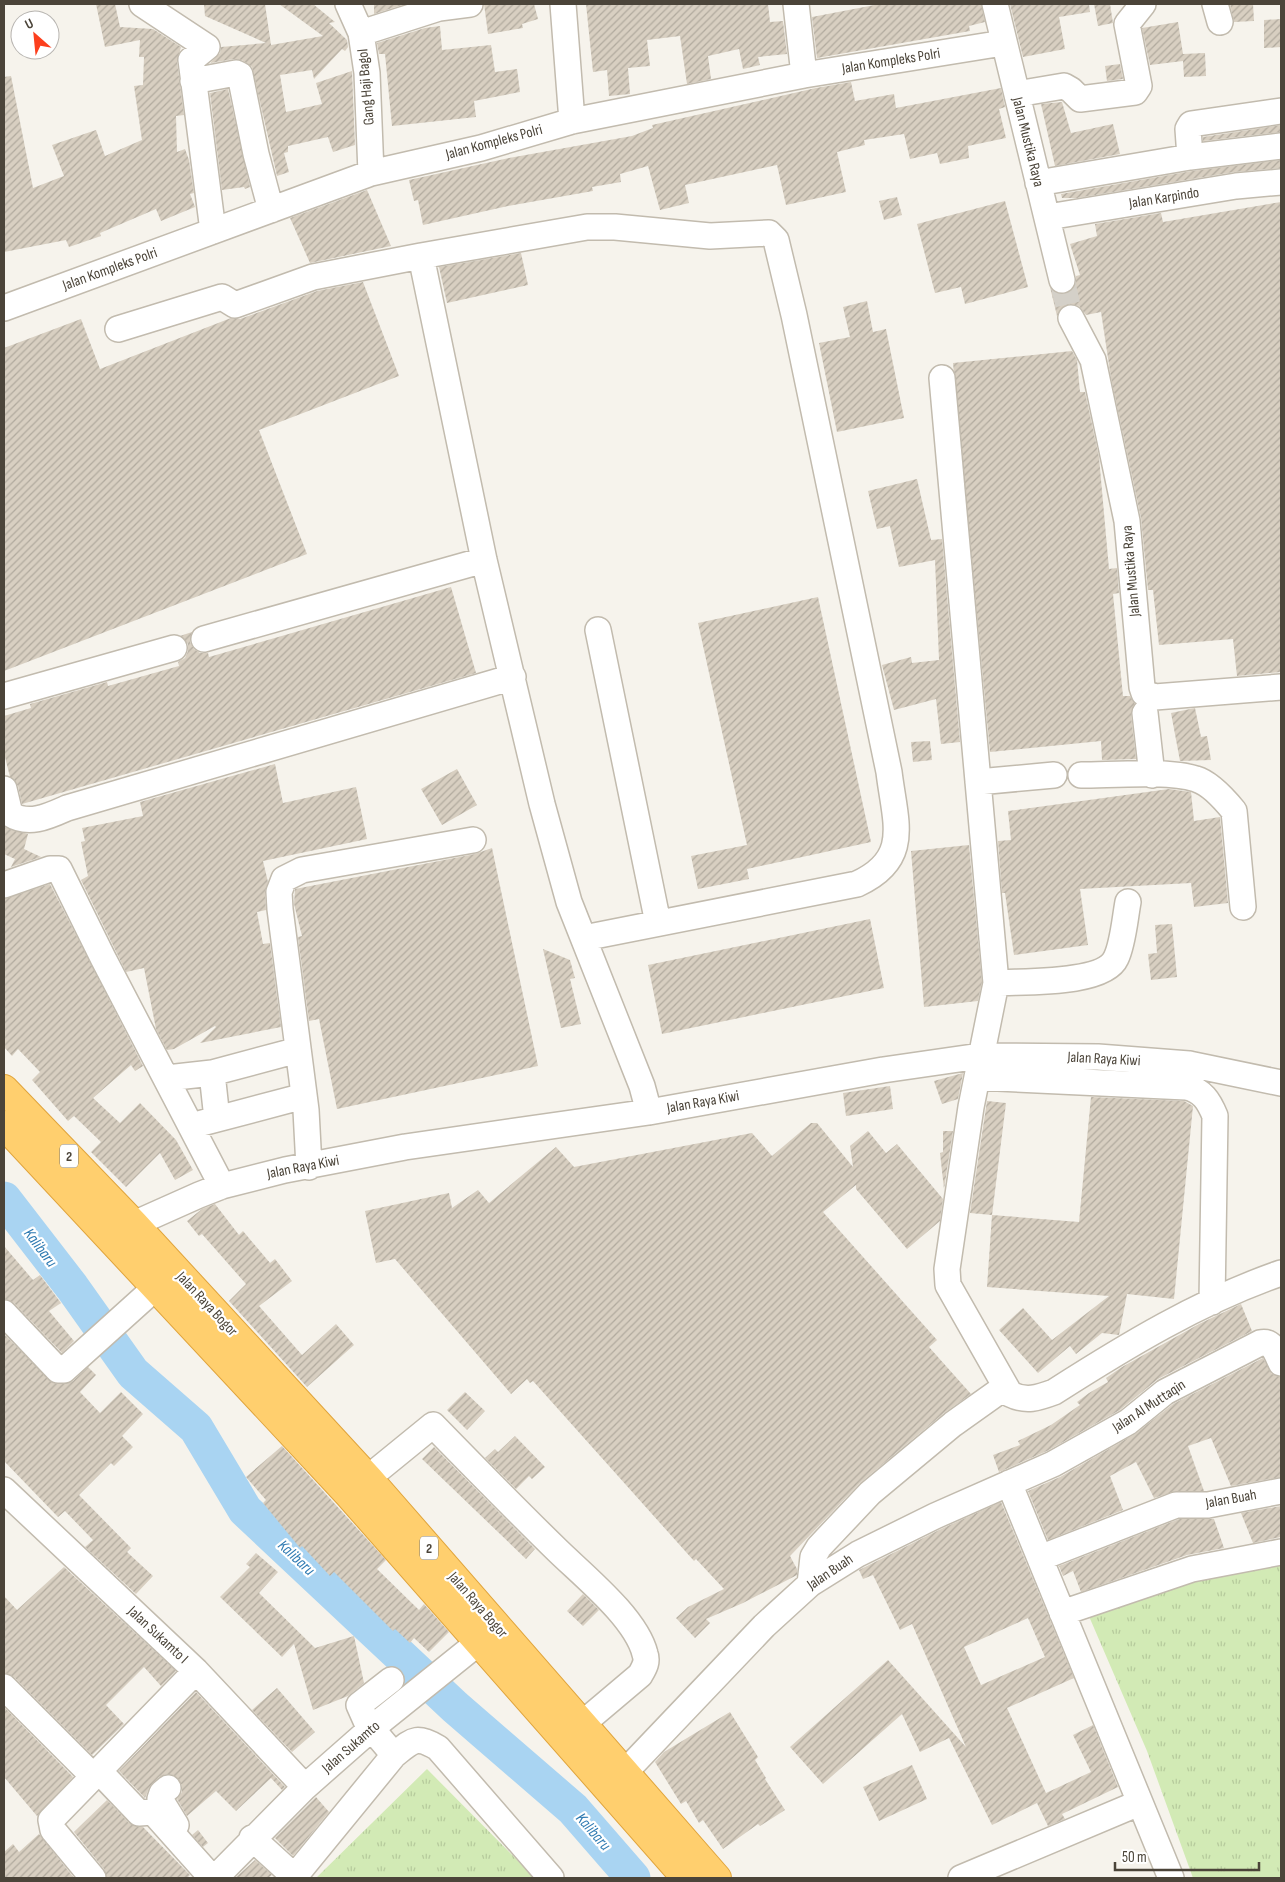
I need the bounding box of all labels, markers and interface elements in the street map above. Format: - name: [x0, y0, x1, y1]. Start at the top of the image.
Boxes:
- north arrow: [10, 10, 60, 60]
- text: U: [22, 15, 36, 33]
- street label: Jalan Kompleks Polri: [839, 44, 942, 78]
- street label: Gang Haji Bagol: [353, 48, 379, 126]
- street label: Jalan Mustika Raya: [1007, 94, 1048, 189]
- street label: Jalan Kompleks Polri: [443, 120, 545, 164]
- street label: Jalan Karpindo: [1127, 183, 1201, 213]
- street label: Jalan Kompleks Polri: [59, 243, 160, 295]
- street label: Jalan Mustika Raya: [1118, 524, 1145, 619]
- street label: Jalan Raya Kiwi: [1066, 1048, 1141, 1070]
- street label: Jalan Raya Kiwi: [664, 1086, 741, 1118]
- road number: 2: [60, 1144, 78, 1168]
- street label: Jalan Raya Kiwi: [264, 1151, 341, 1183]
- water label: Kalibaru: [19, 1225, 61, 1271]
- street label: Jalan Raya Bogor: [172, 1267, 242, 1341]
- street label: Jalan Al Muttaqin: [1108, 1375, 1189, 1437]
- street label: Jalan Buah: [1203, 1485, 1258, 1513]
- water label: Kalibaru: [274, 1536, 319, 1580]
- road number: 2: [420, 1536, 438, 1560]
- street label: Jalan Buah: [803, 1550, 857, 1595]
- street label: Jalan Raya Bogor: [443, 1567, 512, 1643]
- street label: Jalan Sukamto I: [123, 1601, 192, 1668]
- street label: Jalan Sukamto: [317, 1717, 384, 1778]
- water label: Kalibaru: [572, 1809, 615, 1855]
- scale bar: [1115, 1840, 1259, 1872]
- text: 50 m: [1122, 1848, 1147, 1867]

